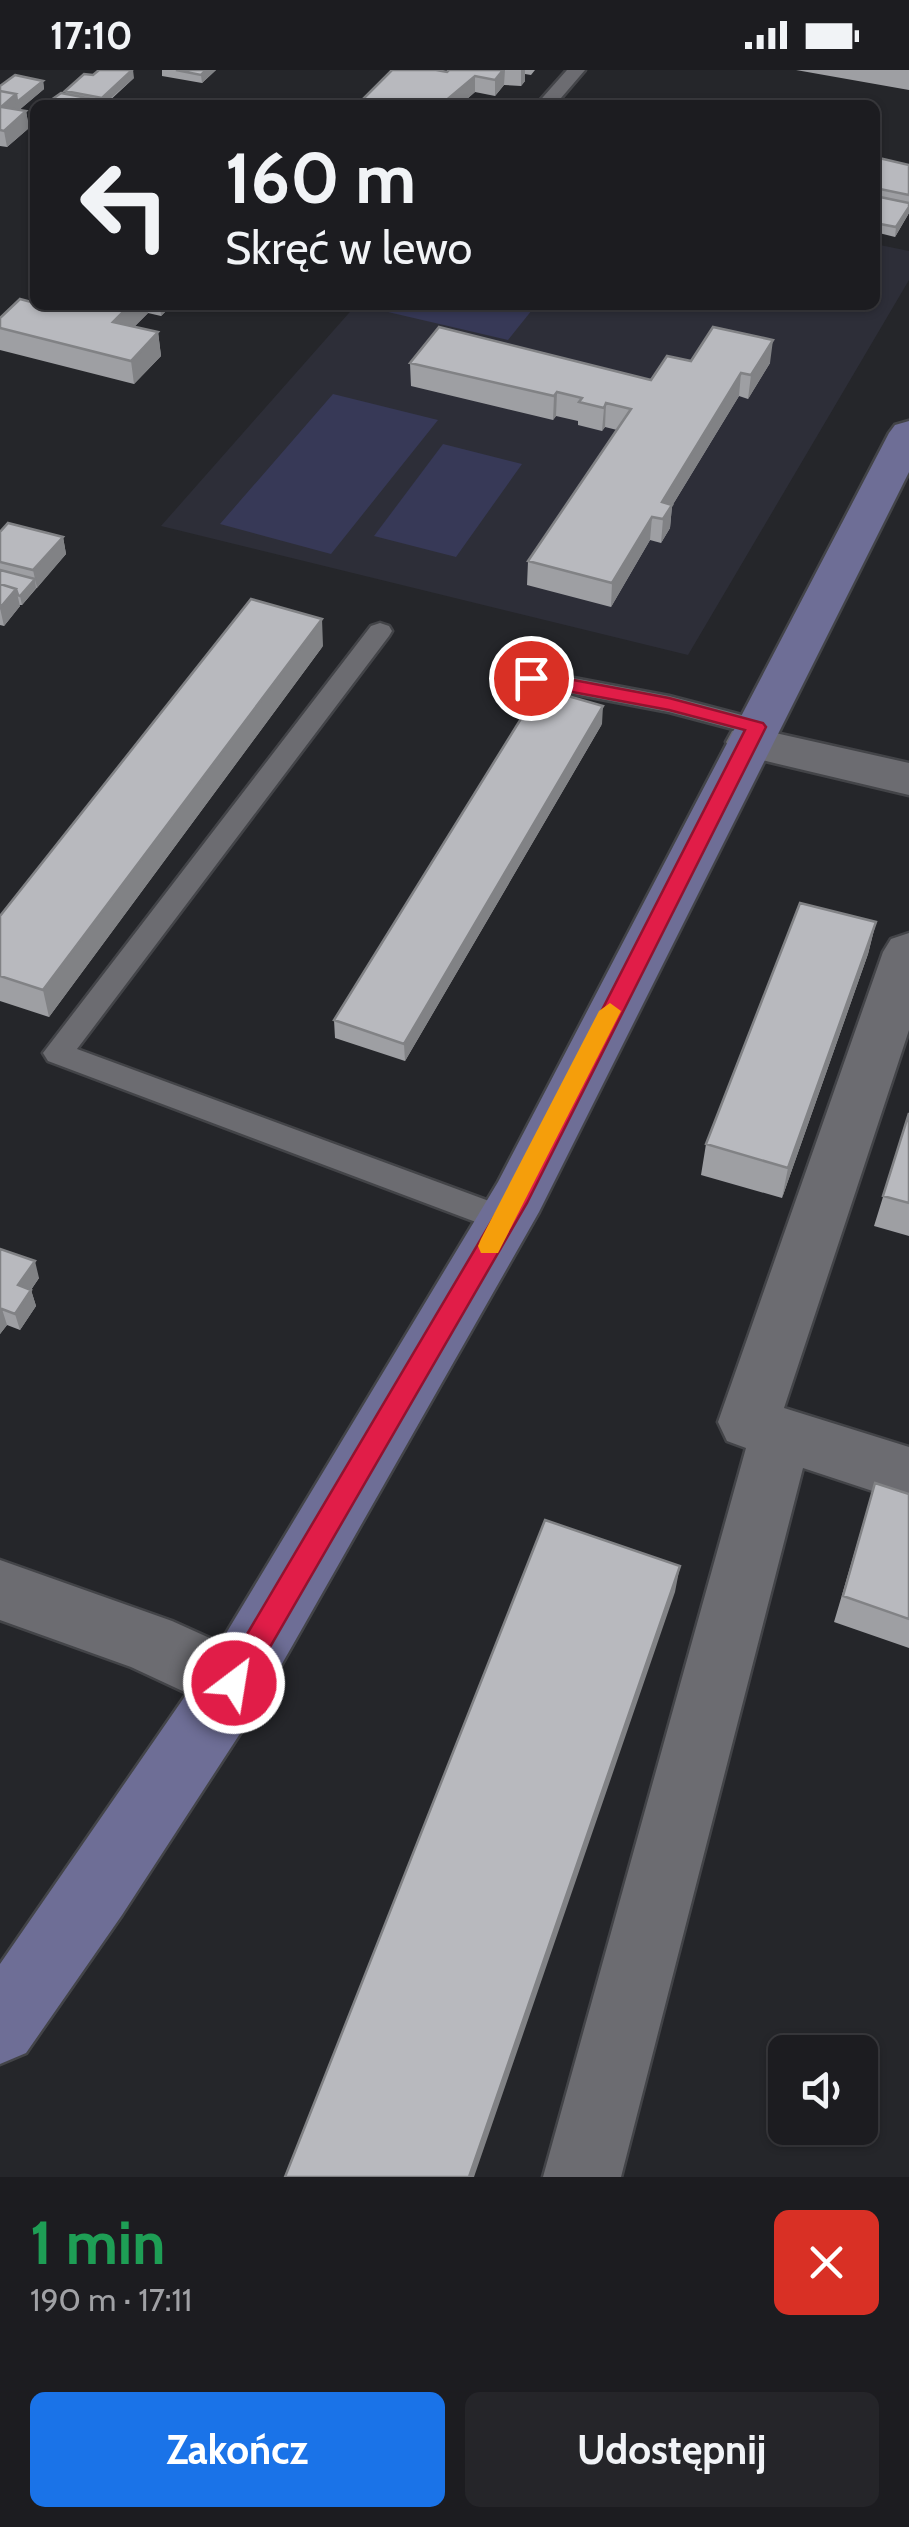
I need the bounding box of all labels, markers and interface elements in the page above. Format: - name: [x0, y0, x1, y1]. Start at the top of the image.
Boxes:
- text: 17:10: [50, 12, 133, 59]
- text: 160 m: [225, 135, 416, 221]
- icon: left: [60, 140, 190, 270]
- text: Skręć w lewo: [225, 221, 472, 275]
- pin: [489, 636, 574, 721]
- icon: arrive: [504, 651, 559, 706]
- position arrow: [182, 1631, 286, 1735]
- map controls: [768, 2035, 878, 2145]
- button: sound: [768, 2035, 878, 2145]
- text: 1 min: [30, 2206, 165, 2279]
- button: close: [774, 2210, 879, 2315]
- text: 190 m · 17:11: [30, 2280, 192, 2319]
- button: Zakończ: [30, 2392, 445, 2507]
- button: Udostępnij: [465, 2392, 879, 2507]

